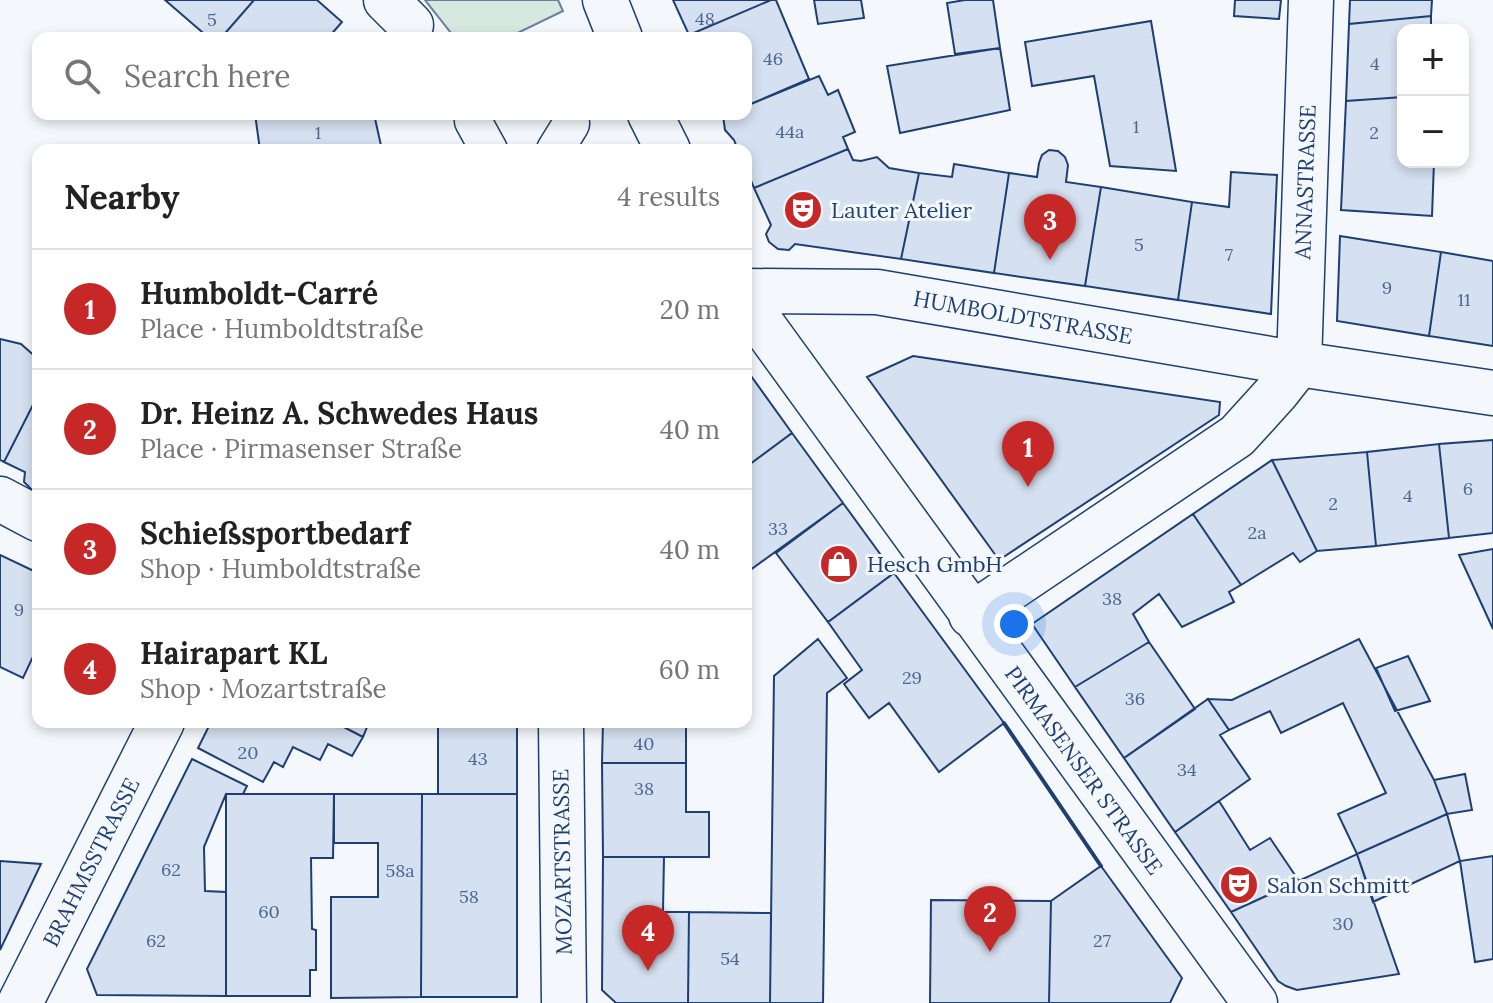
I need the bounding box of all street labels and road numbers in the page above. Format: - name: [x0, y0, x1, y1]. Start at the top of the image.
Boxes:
- street label: ANNASTRASSE: [1288, 104, 1322, 261]
- street label: HUMBOLDTSTRASSE: [911, 284, 1135, 350]
- street label: PIRMASENSER STRASSE: [999, 660, 1169, 880]
- street label: MOZARTSTRASSE: [546, 769, 578, 955]
- street label: BRAHMSSTRASSE: [36, 773, 146, 951]

